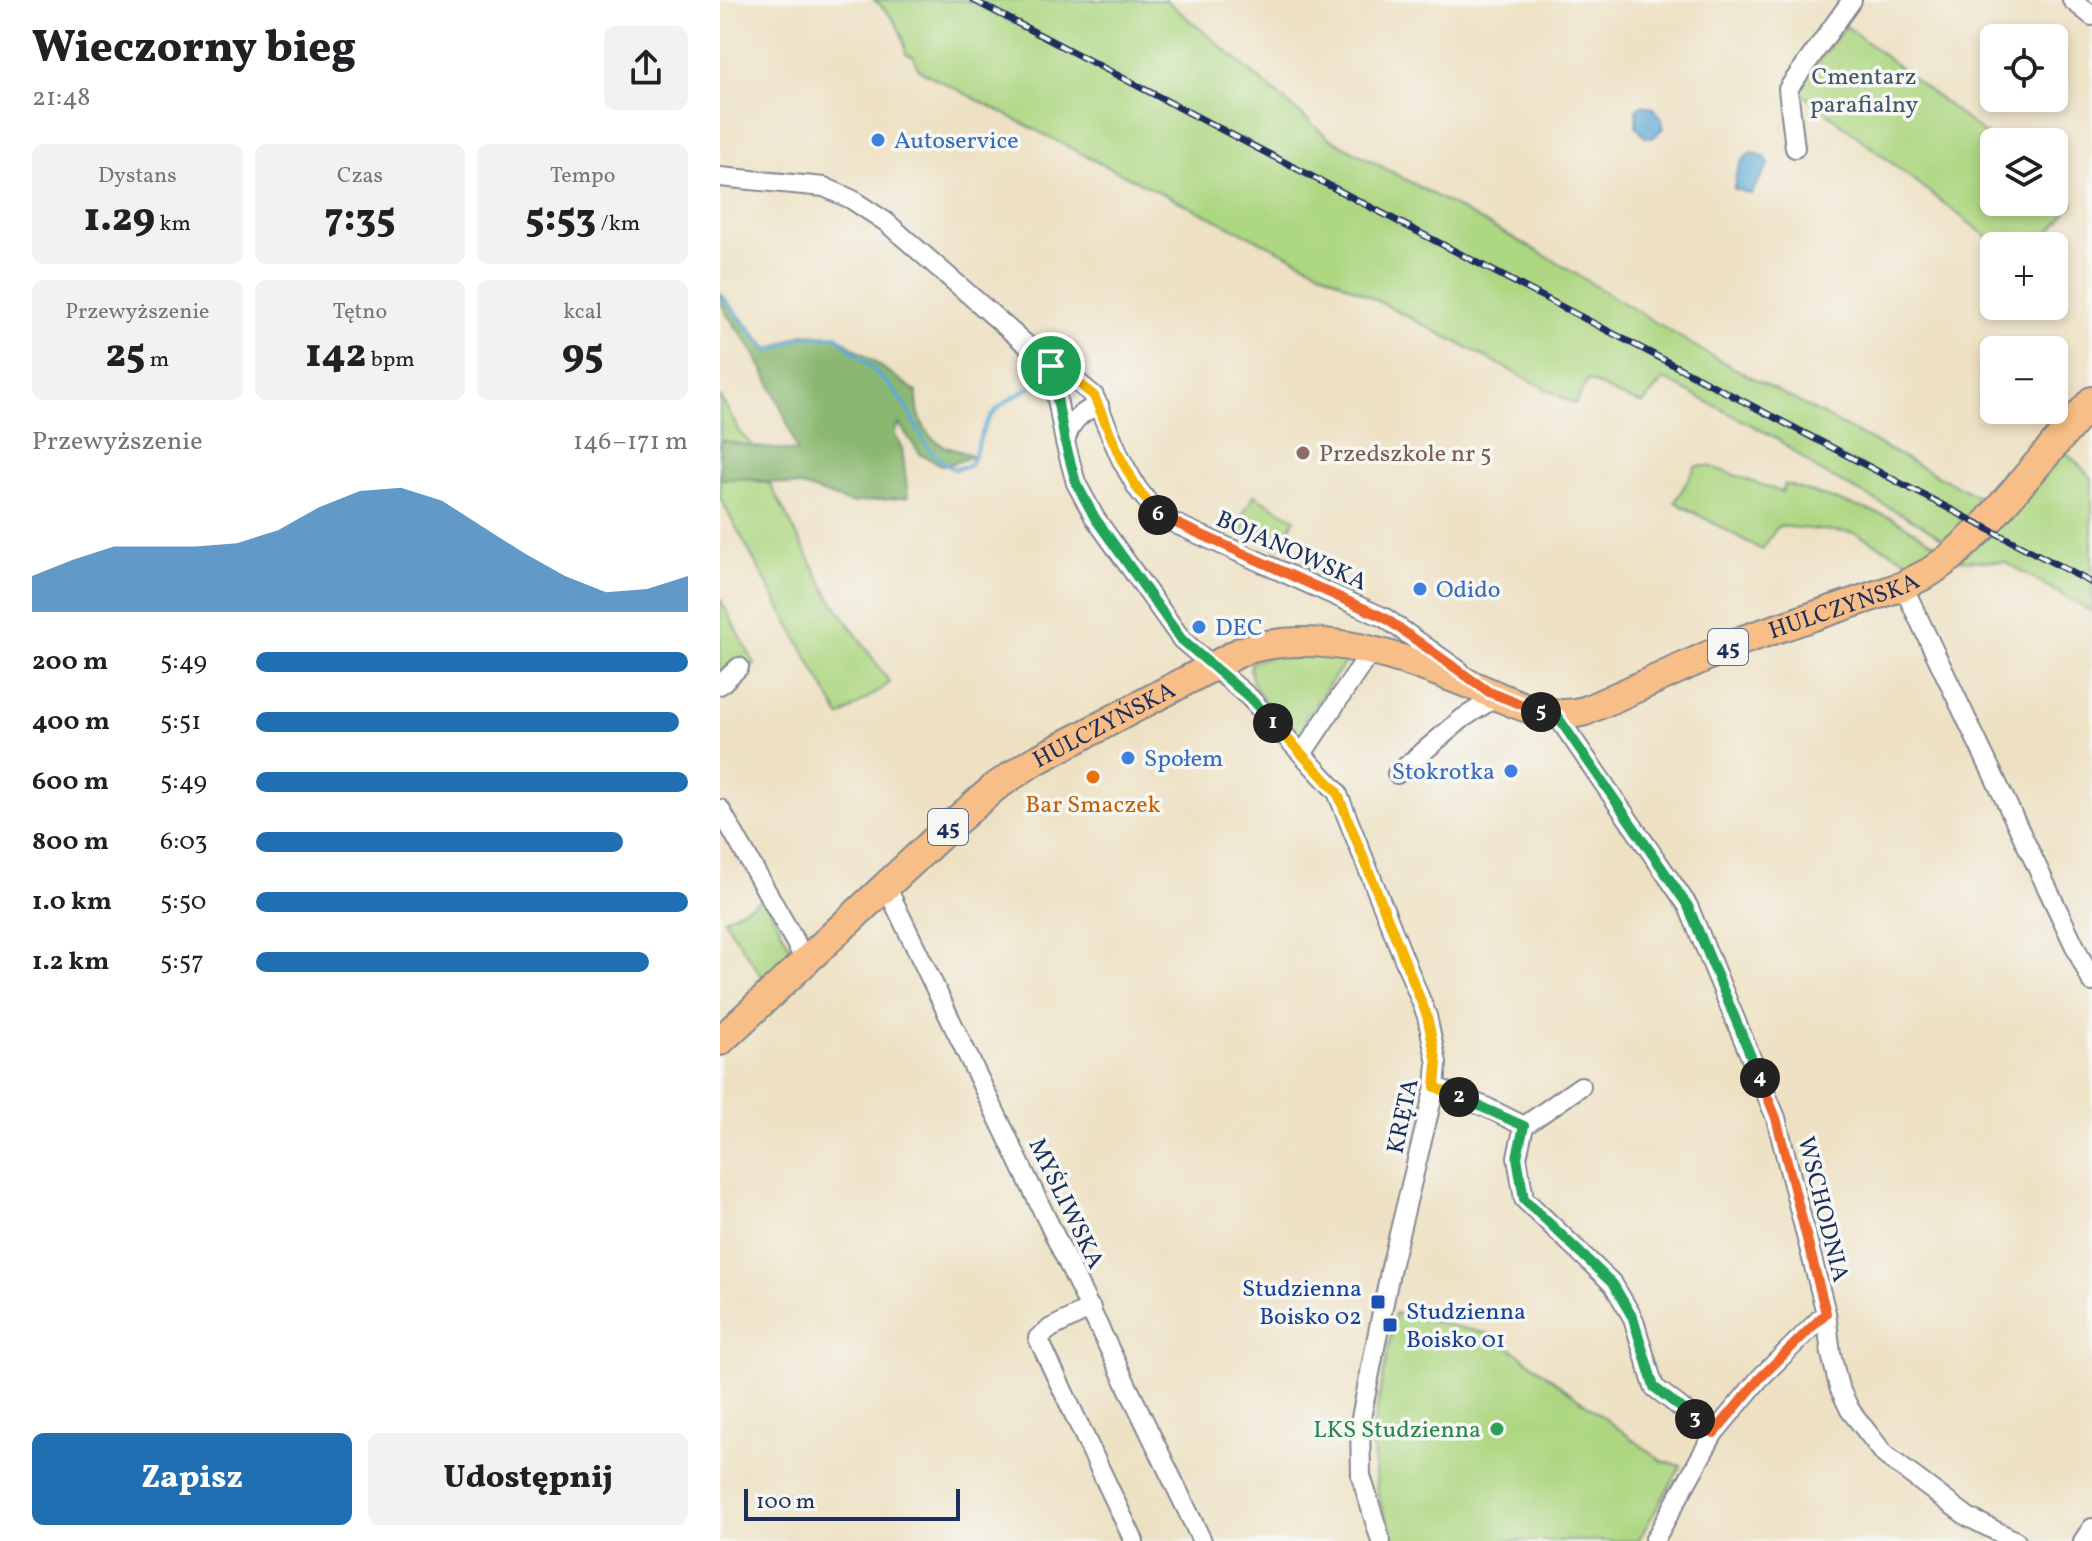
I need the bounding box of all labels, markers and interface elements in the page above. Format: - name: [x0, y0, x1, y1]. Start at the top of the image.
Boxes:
- text: Wieczorny bieg: [32, 19, 356, 80]
- map controls: [1980, 24, 2068, 424]
- button: locate: [1980, 24, 2068, 112]
- button: share: [604, 26, 688, 110]
- park label: Cmentarz parafialny: [1810, 61, 1918, 123]
- text: 21:48: [32, 80, 90, 116]
- place label: Autoservice: [894, 125, 1019, 159]
- button: layers: [1980, 128, 2068, 216]
- marker: Autoservice: [869, 131, 887, 149]
- text: Dystans: [98, 161, 177, 192]
- text: Czas: [337, 161, 383, 192]
- text: Tempo: [550, 161, 615, 192]
- text: 1.29: [84, 192, 155, 248]
- text: 7:35: [325, 192, 395, 248]
- text: 5:53: [525, 192, 596, 248]
- text: km: [155, 209, 191, 240]
- text: /km: [596, 209, 640, 240]
- button: +: [1980, 232, 2068, 320]
- text: Przewyższenie: [65, 297, 209, 328]
- text: Tętno: [333, 297, 387, 328]
- text: kcal: [563, 297, 602, 328]
- text: 25: [106, 328, 145, 384]
- text: 142: [305, 328, 366, 384]
- text: 95: [562, 328, 604, 384]
- pin: [1017, 332, 1085, 400]
- button: −: [1980, 336, 2068, 424]
- icon: arrive: [1029, 344, 1073, 388]
- text: m: [145, 345, 169, 376]
- text: bpm: [366, 345, 415, 376]
- text: Przewyższenie: [32, 424, 202, 460]
- text: 146–171 m: [573, 424, 688, 460]
- place label: Przedszkole nr 5: [1319, 438, 1492, 472]
- marker: Przedszkole nr 5: [1294, 444, 1312, 462]
- pin: 6: [1138, 495, 1178, 535]
- text: 6: [1152, 499, 1164, 530]
- street label: BOJANOWSKA: [1210, 503, 1372, 600]
- street label: HULCZYŃSKA: [1765, 565, 1926, 649]
- place label: Odido: [1436, 574, 1501, 608]
- marker: Odido: [1411, 580, 1429, 598]
- place label: DEC: [1215, 612, 1263, 646]
- marker: DEC: [1190, 618, 1208, 636]
- road number: 45: [1708, 629, 1748, 665]
- text: 200 m: [32, 644, 108, 680]
- text: 5:49: [160, 644, 207, 680]
- street label: HULCZYŃSKA: [1027, 674, 1182, 778]
- pin: 5: [1521, 692, 1561, 732]
- text: 5: [1536, 696, 1546, 727]
- pin: 1: [1253, 703, 1293, 743]
- text: 400 m: [32, 704, 110, 740]
- text: 5:51: [160, 704, 201, 740]
- text: 1: [1269, 707, 1277, 738]
- place label: Społem: [1144, 743, 1223, 777]
- marker: Społem: [1119, 749, 1137, 767]
- place label: Stokrotka: [1392, 756, 1495, 790]
- marker: Stokrotka: [1502, 762, 1520, 780]
- text: 600 m: [32, 764, 109, 800]
- text: 5:49: [160, 764, 207, 800]
- marker: Bar Smaczek: [1084, 768, 1102, 786]
- place label: Bar Smaczek: [1025, 789, 1161, 823]
- road number: 45: [928, 809, 968, 845]
- text: 800 m: [32, 824, 109, 860]
- text: 6:03: [160, 824, 208, 860]
- text: 1.0 km: [32, 884, 112, 920]
- text: 5:50: [160, 884, 206, 920]
- text: 1.2 km: [32, 944, 109, 980]
- text: 5:57: [160, 944, 204, 980]
- pin: 4: [1740, 1058, 1780, 1098]
- text: 4: [1753, 1062, 1767, 1093]
- street label: KRĘTA: [1379, 1076, 1428, 1157]
- pin: 2: [1439, 1077, 1479, 1117]
- text: 2: [1453, 1081, 1465, 1112]
- street label: MYŚLIWSKA: [1019, 1133, 1112, 1275]
- street label: WSCHODNIA: [1788, 1133, 1857, 1286]
- place label: Studzienna Boisko 02: [1242, 1273, 1362, 1335]
- marker: Studzienna Boisko 02: [1369, 1293, 1387, 1311]
- place label: Studzienna Boisko 01: [1406, 1296, 1526, 1358]
- marker: Studzienna Boisko 01: [1381, 1316, 1399, 1334]
- pin: 3: [1675, 1399, 1715, 1439]
- text: 3: [1689, 1403, 1701, 1434]
- place label: LKS Studzienna: [1313, 1414, 1481, 1448]
- marker: LKS Studzienna: [1488, 1420, 1506, 1438]
- button: Zapisz: [32, 1433, 352, 1525]
- button: Udostępnij: [368, 1433, 688, 1525]
- scale bar: [744, 1485, 960, 1521]
- text: 100 m: [756, 1487, 815, 1518]

